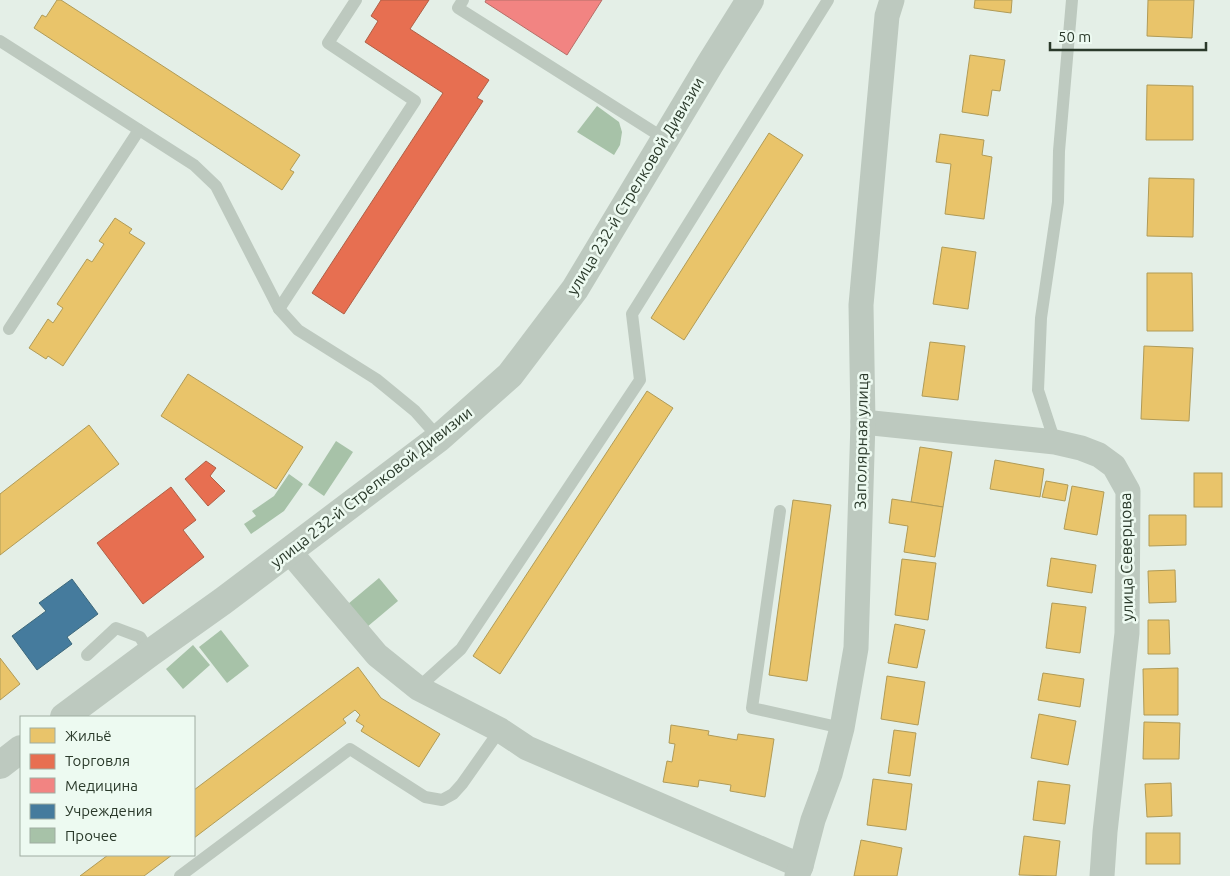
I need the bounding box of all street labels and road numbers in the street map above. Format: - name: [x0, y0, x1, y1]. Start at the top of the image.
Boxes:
- street label: улица 232-й Стрелковой Дивизии: [563, 74, 707, 298]
- street label: Заполярная улица: [851, 372, 871, 510]
- street label: улица 232-й Стрелковой Дивизии: [267, 403, 475, 571]
- street label: улица Северцова: [1116, 492, 1136, 622]

